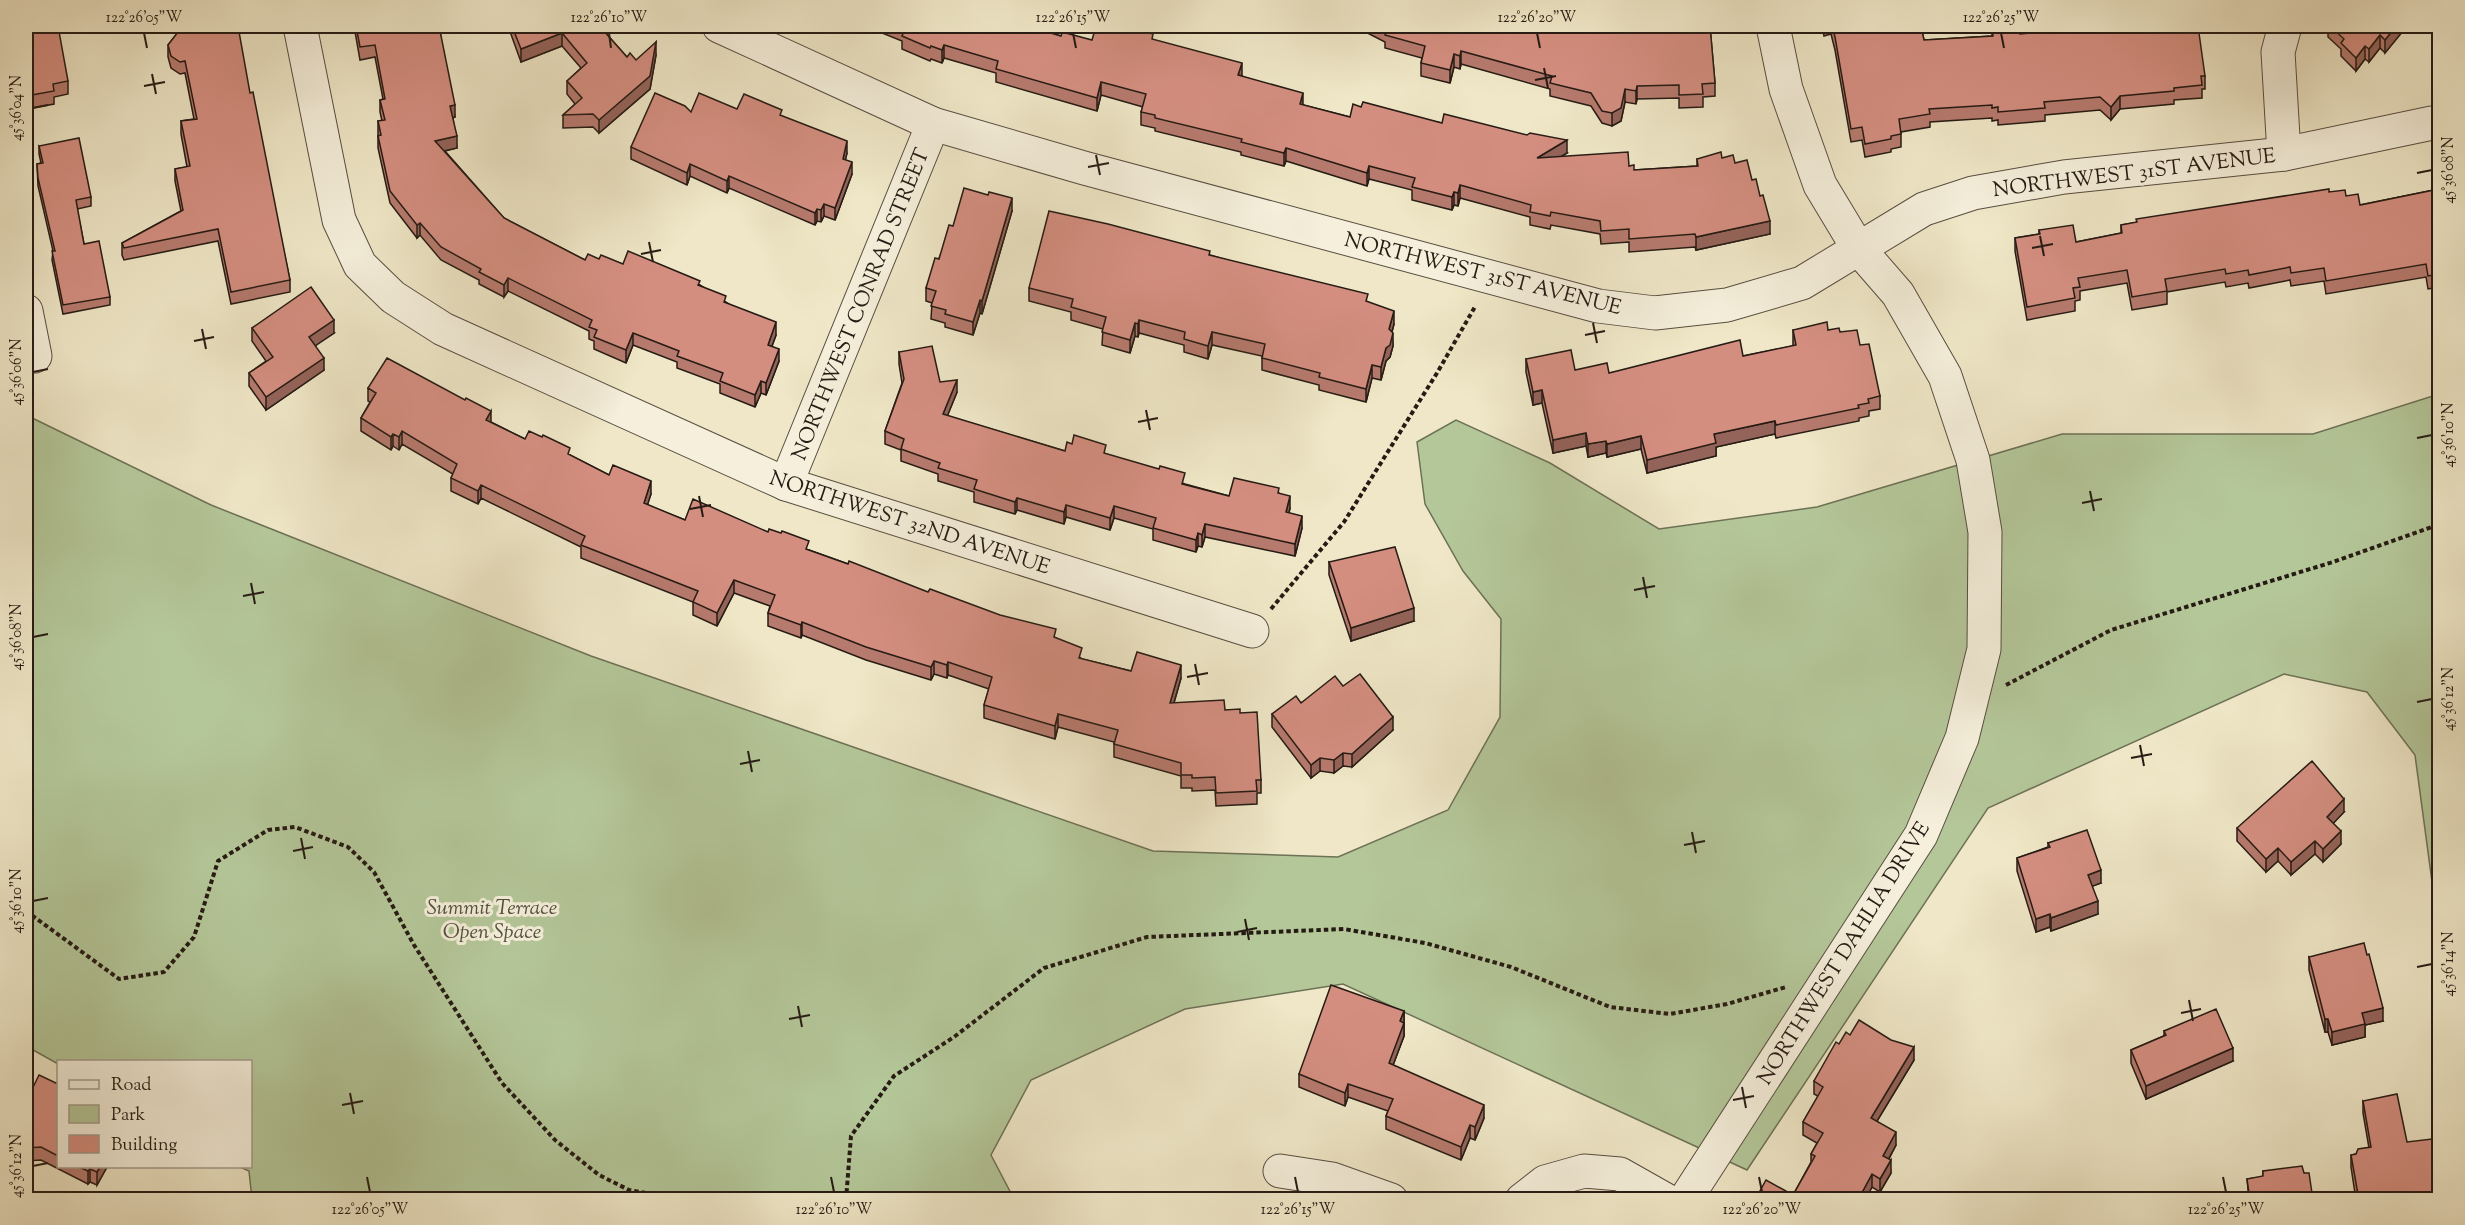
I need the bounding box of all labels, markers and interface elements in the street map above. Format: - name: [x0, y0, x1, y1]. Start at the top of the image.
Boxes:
- text: 122°26'05"W: [106, 8, 182, 29]
- text: 122°26'10"W: [571, 8, 648, 29]
- text: 122°26'15"W: [1036, 8, 1111, 29]
- text: 122°26'20"W: [1498, 8, 1577, 29]
- text: 122°26'25"W: [1963, 8, 2039, 29]
- text: 45°36'04"N: [7, 75, 28, 141]
- text: 45°36'08"N: [2439, 137, 2460, 203]
- street label: NORTHWEST 31ST AVENUE: [1991, 142, 2278, 206]
- street label: NORTHWEST CONRAD STREET: [785, 144, 938, 465]
- street label: NORTHWEST 31ST AVENUE: [1341, 226, 1625, 324]
- text: 45°36'06"N: [7, 339, 28, 405]
- text: 45°36'10"N: [2439, 403, 2460, 467]
- street label: NORTHWEST 32ND AVENUE: [765, 464, 1054, 584]
- text: 45°36'08"N: [7, 604, 28, 670]
- text: 45°36'12"N: [2439, 667, 2460, 731]
- street label: NORTHWEST DAHLIA DRIVE: [1751, 816, 1939, 1092]
- text: 45°36'10"N: [7, 869, 28, 933]
- park label: Summit Terrace Open Space: [427, 894, 557, 948]
- text: 45°36'14"N: [2439, 932, 2460, 996]
- legend: [57, 1060, 252, 1168]
- text: Road: [111, 1073, 151, 1099]
- text: Park: [111, 1103, 146, 1129]
- text: Building: [111, 1133, 177, 1159]
- text: 45°36'12"N: [7, 1134, 28, 1198]
- text: 122°26'05"W: [332, 1200, 408, 1221]
- text: 122°26'10"W: [796, 1200, 873, 1221]
- text: 122°26'15"W: [1261, 1200, 1336, 1221]
- text: 122°26'20"W: [1723, 1200, 1802, 1221]
- text: 122°26'25"W: [2188, 1200, 2264, 1221]

